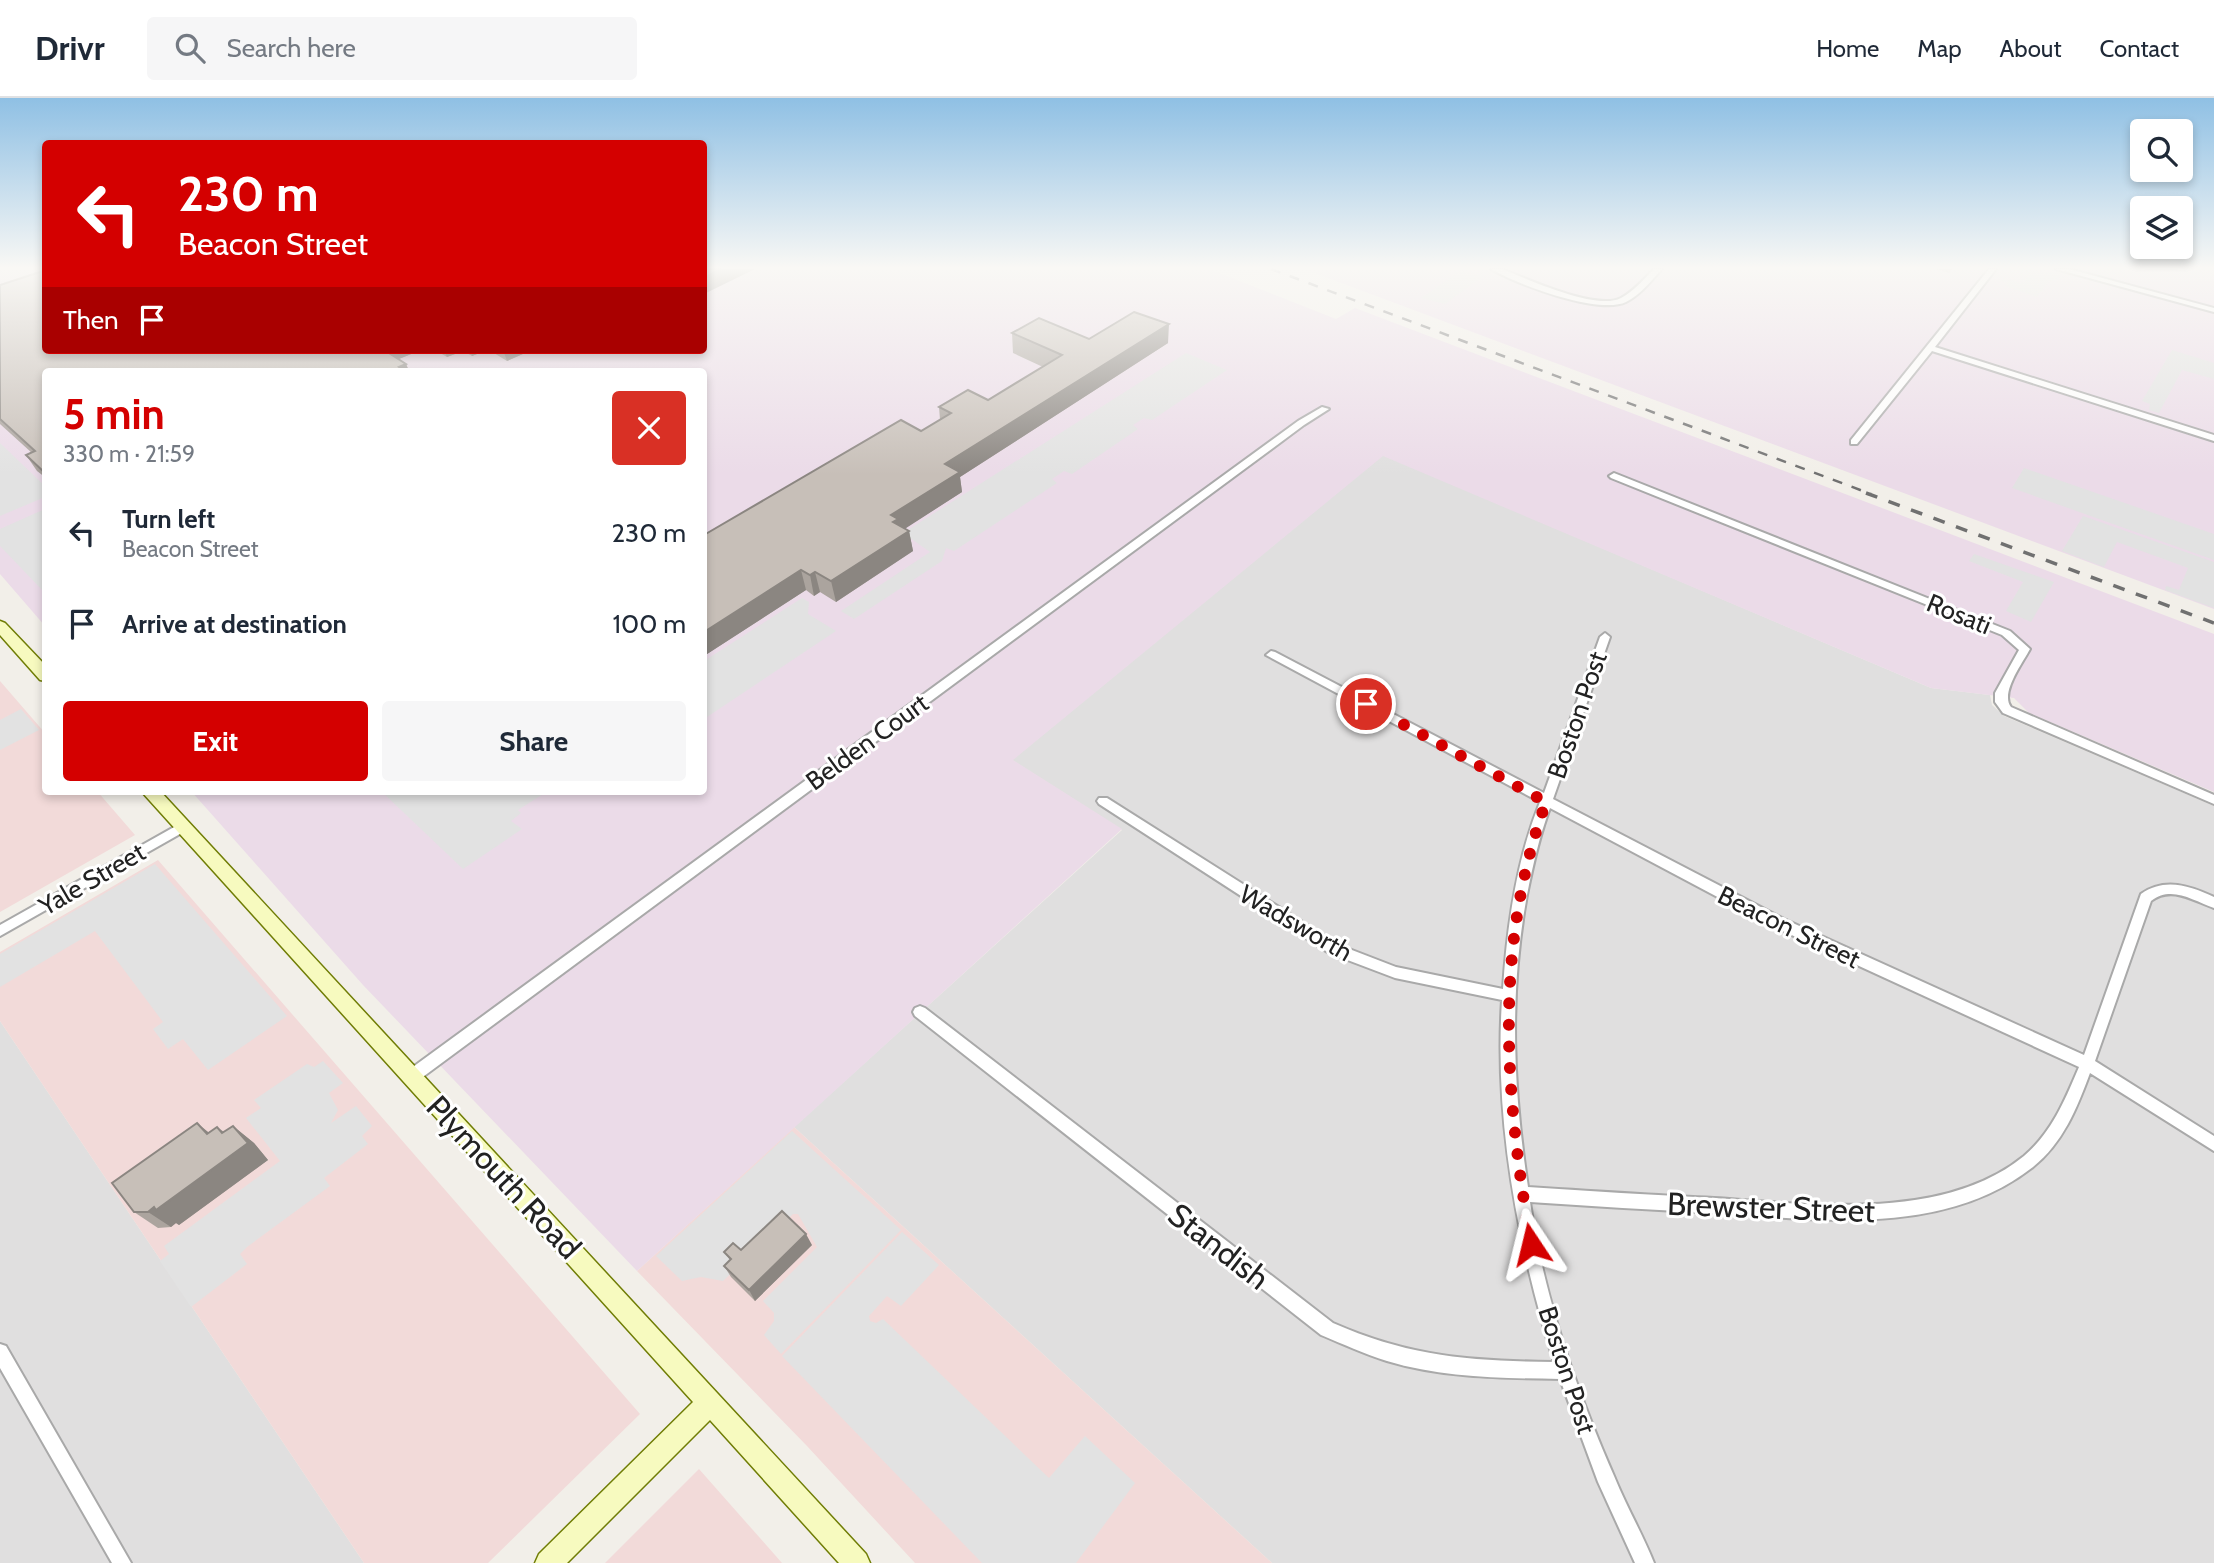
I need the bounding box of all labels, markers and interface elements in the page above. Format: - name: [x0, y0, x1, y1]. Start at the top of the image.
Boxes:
- search box: [147, 17, 637, 80]
- text: Drivr: [35, 28, 105, 68]
- icon: search: [171, 29, 209, 67]
- text: Search here: [227, 32, 356, 64]
- text: Home: [1816, 34, 1879, 63]
- text: Map: [1917, 34, 1962, 63]
- text: About: [2000, 34, 2062, 63]
- text: Contact: [2100, 34, 2179, 63]
- map controls: [2130, 119, 2193, 259]
- button: search: [2130, 119, 2193, 182]
- text: 230 m: [178, 164, 319, 223]
- icon: left: [63, 168, 154, 259]
- button: layers: [2130, 196, 2193, 259]
- text: Beacon Street: [178, 224, 368, 263]
- icon: arrive: [133, 301, 171, 339]
- text: Then: [63, 304, 119, 336]
- text: 5 min: [63, 388, 165, 440]
- button: close: [612, 391, 686, 465]
- text: 330 m · 21:59: [63, 440, 195, 468]
- text: Turn left: [122, 503, 215, 535]
- icon: left: [63, 514, 101, 552]
- text: 230 m: [612, 517, 686, 549]
- text: Beacon Street: [122, 535, 259, 563]
- street label: Rosati: [1922, 587, 1996, 641]
- icon: arrive: [63, 605, 101, 643]
- text: Arrive at destination: [122, 608, 347, 640]
- text: 100 m: [613, 608, 686, 640]
- street label: Boston Post: [1540, 647, 1614, 783]
- pin: [1336, 674, 1396, 734]
- icon: arrive: [1347, 685, 1385, 723]
- street label: Belden Court: [800, 687, 935, 797]
- button: Exit: [63, 701, 368, 781]
- button: Share: [382, 701, 686, 781]
- street label: Yale Street: [32, 836, 151, 923]
- street label: Wadsworth: [1234, 878, 1358, 968]
- street label: Beacon Street: [1713, 879, 1866, 975]
- street label: Plymouth Road: [419, 1087, 589, 1267]
- street label: Brewster Street: [1666, 1184, 1876, 1230]
- street label: Standish: [1161, 1194, 1277, 1298]
- position arrow: [1494, 1207, 1568, 1281]
- street label: Boston Post: [1531, 1302, 1603, 1438]

